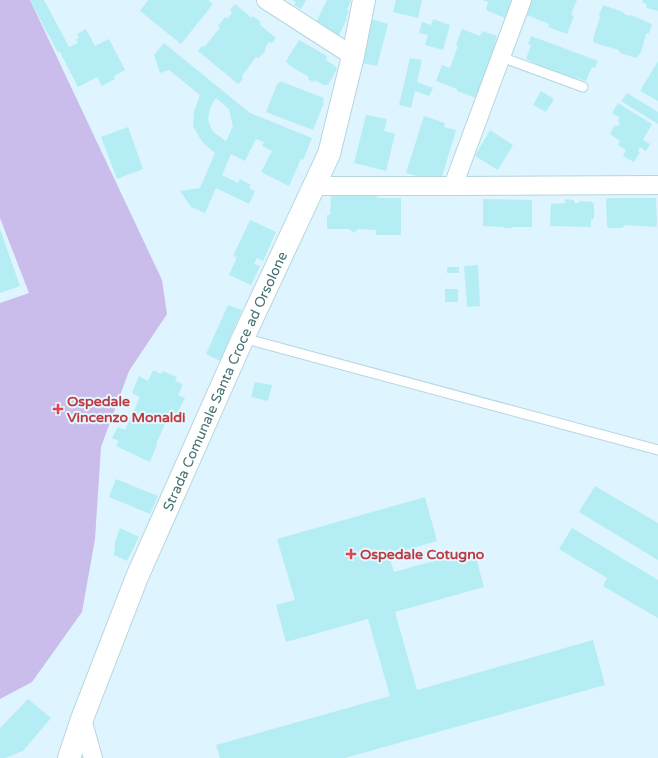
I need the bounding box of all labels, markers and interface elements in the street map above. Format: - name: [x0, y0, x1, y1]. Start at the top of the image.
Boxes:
- street label: Strada Comunale Santa Croce ad Orsolone: [159, 249, 291, 514]
- place label: Ospedale Vincenzo Monaldi: [67, 393, 186, 426]
- marker: Ospedale Vincenzo Monaldi: [52, 403, 64, 415]
- place label: Ospedale Cotugno: [360, 546, 485, 563]
- marker: Ospedale Cotugno: [345, 548, 357, 560]

